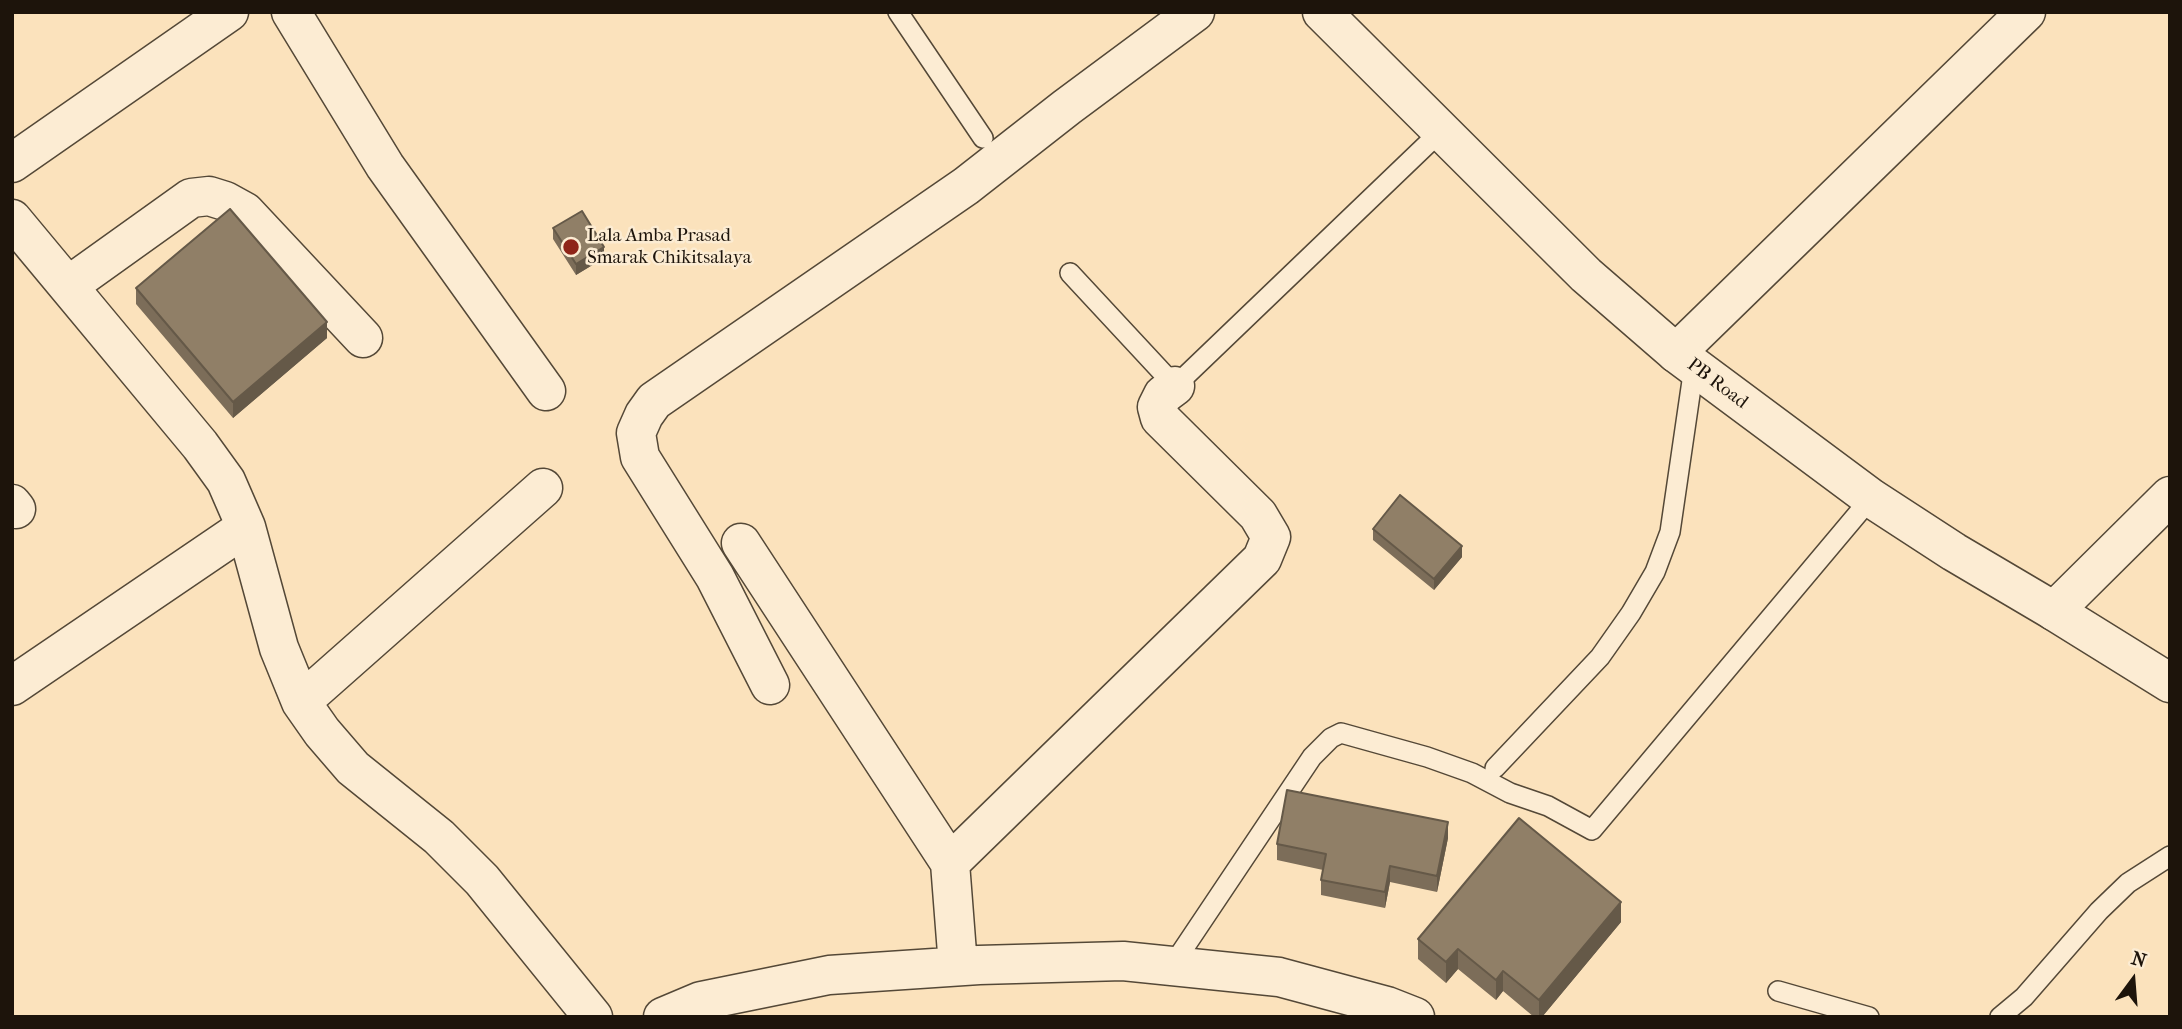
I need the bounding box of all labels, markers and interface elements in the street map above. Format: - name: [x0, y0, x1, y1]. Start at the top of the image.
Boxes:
- place label: Lala Amba Prasad Smarak Chikitsalaya: [587, 225, 751, 269]
- marker: Lala Amba Prasad Smarak Chikitsalaya: [561, 237, 581, 257]
- street label: PB Road: [1682, 354, 1752, 414]
- north arrow: [2098, 945, 2168, 1015]
- text: N: [2129, 947, 2149, 972]

